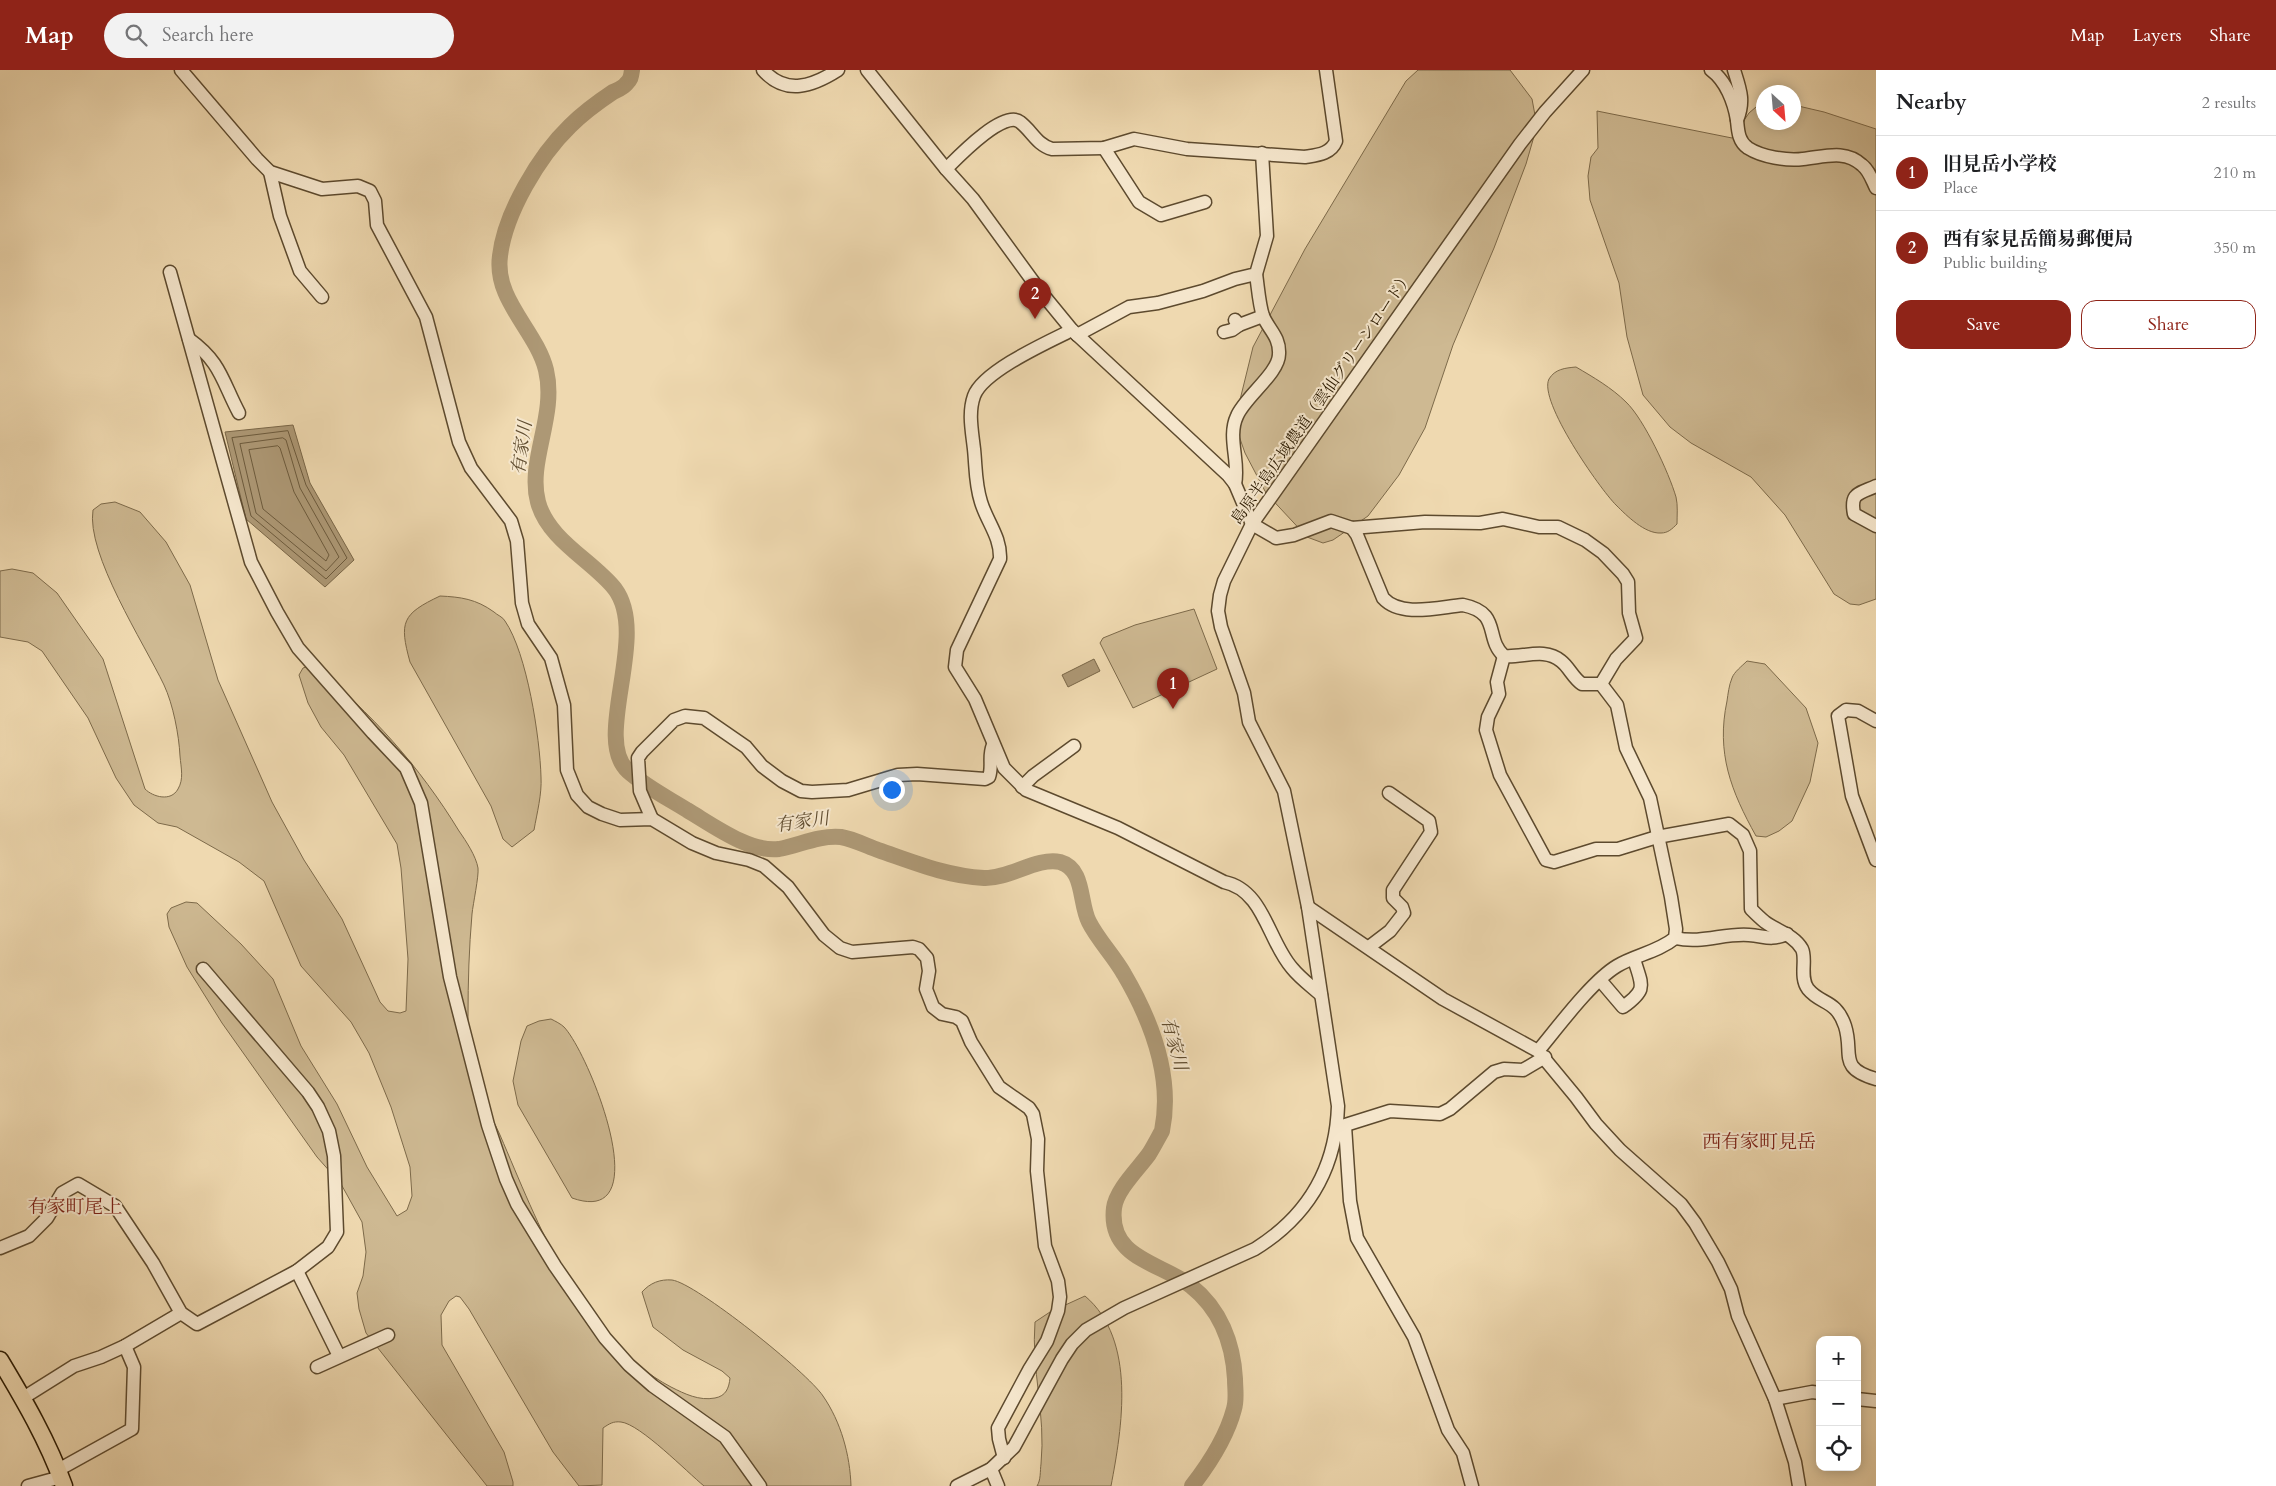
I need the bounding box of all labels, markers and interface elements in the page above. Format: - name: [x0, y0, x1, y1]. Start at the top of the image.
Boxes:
- search box: [104, 13, 454, 58]
- text: Map: [25, 19, 74, 52]
- icon: search: [122, 21, 150, 49]
- text: Search here: [162, 22, 254, 48]
- text: Map: [2070, 23, 2105, 48]
- text: Layers: [2133, 23, 2182, 48]
- text: Share: [2210, 23, 2251, 48]
- north arrow: [1756, 85, 1801, 130]
- text: Nearby: [1896, 88, 1967, 117]
- text: 2 results: [2202, 92, 2256, 114]
- text: 旧見岳小学校: [1943, 151, 2057, 177]
- text: 1: [1908, 162, 1916, 184]
- text: 210 m: [2214, 162, 2256, 184]
- text: Place: [1943, 177, 1978, 199]
- text: 西有家見岳簡易郵便局: [1943, 226, 2133, 252]
- text: 2: [1908, 237, 1916, 259]
- text: 350 m: [2214, 237, 2256, 259]
- text: Public building: [1943, 252, 2047, 274]
- street label: 島原半島広域農道（雲仙グリーンロード）: [1226, 267, 1418, 529]
- pin: 2: [1019, 278, 1051, 319]
- button: Save: [1896, 300, 2071, 349]
- button: Share: [2081, 300, 2256, 349]
- water label: 有家川: [506, 418, 538, 476]
- pin: 1: [1157, 668, 1189, 709]
- your location: [879, 777, 905, 803]
- water label: 有家川: [774, 806, 832, 838]
- water label: 有家川: [1155, 1015, 1194, 1075]
- district label: 西有家町見岳: [1702, 1129, 1816, 1155]
- district label: 有家町尾上: [27, 1194, 123, 1220]
- map controls: [1816, 1336, 1861, 1471]
- button: +: [1816, 1336, 1861, 1381]
- button: −: [1816, 1381, 1861, 1426]
- button: locate: [1816, 1426, 1861, 1471]

